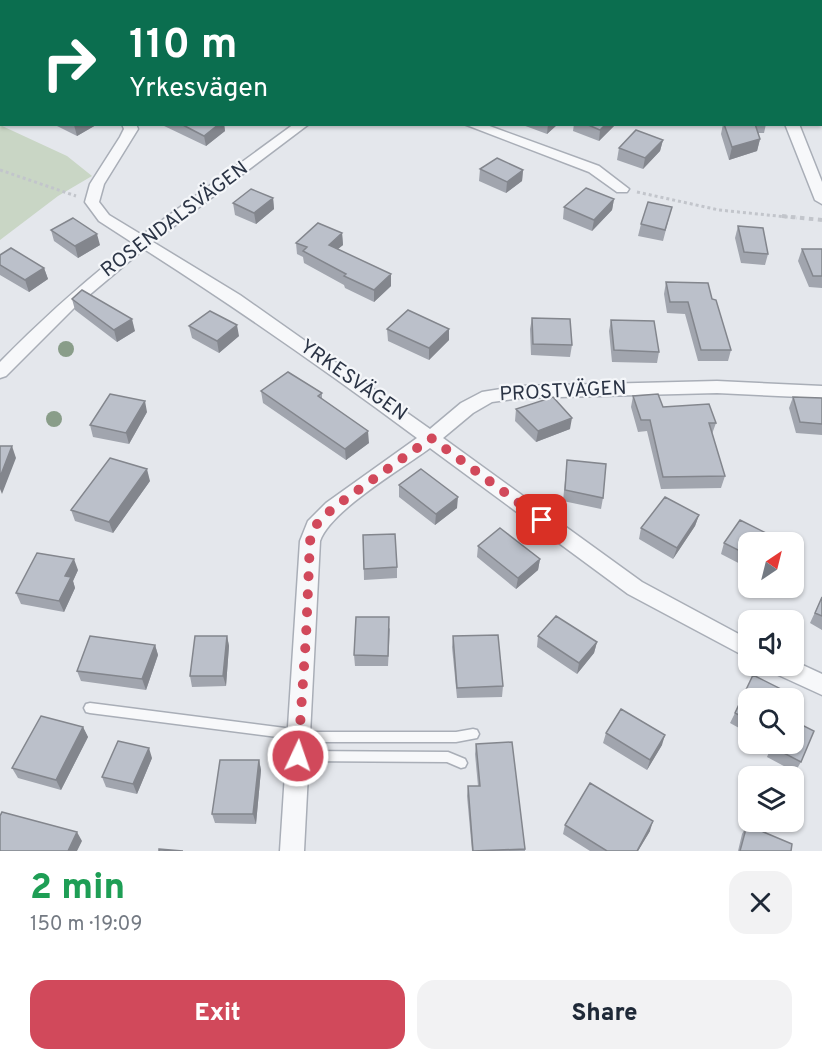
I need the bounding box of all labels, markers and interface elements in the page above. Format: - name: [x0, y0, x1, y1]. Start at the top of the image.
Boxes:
- text: 110 m: [129, 20, 238, 73]
- icon: right: [30, 24, 108, 102]
- text: Yrkesvägen: [129, 72, 268, 106]
- street label: ROSENDALSVÄGEN: [96, 155, 254, 284]
- street label: YRKESVÄGEN: [294, 333, 412, 428]
- street label: PROSTVÄGEN: [499, 375, 627, 408]
- pin: [516, 494, 567, 545]
- icon: arrive: [525, 503, 558, 536]
- north arrow: [738, 532, 804, 598]
- map controls: [738, 532, 804, 832]
- button: sound: [738, 610, 804, 676]
- button: search: [738, 688, 804, 754]
- position arrow: [266, 724, 330, 788]
- button: layers: [738, 766, 804, 832]
- text: 2 min: [30, 866, 125, 912]
- button: close: [729, 871, 792, 934]
- text: 150 m · 19:09: [30, 912, 142, 938]
- button: Exit: [30, 980, 405, 1049]
- button: Share: [417, 980, 792, 1049]

